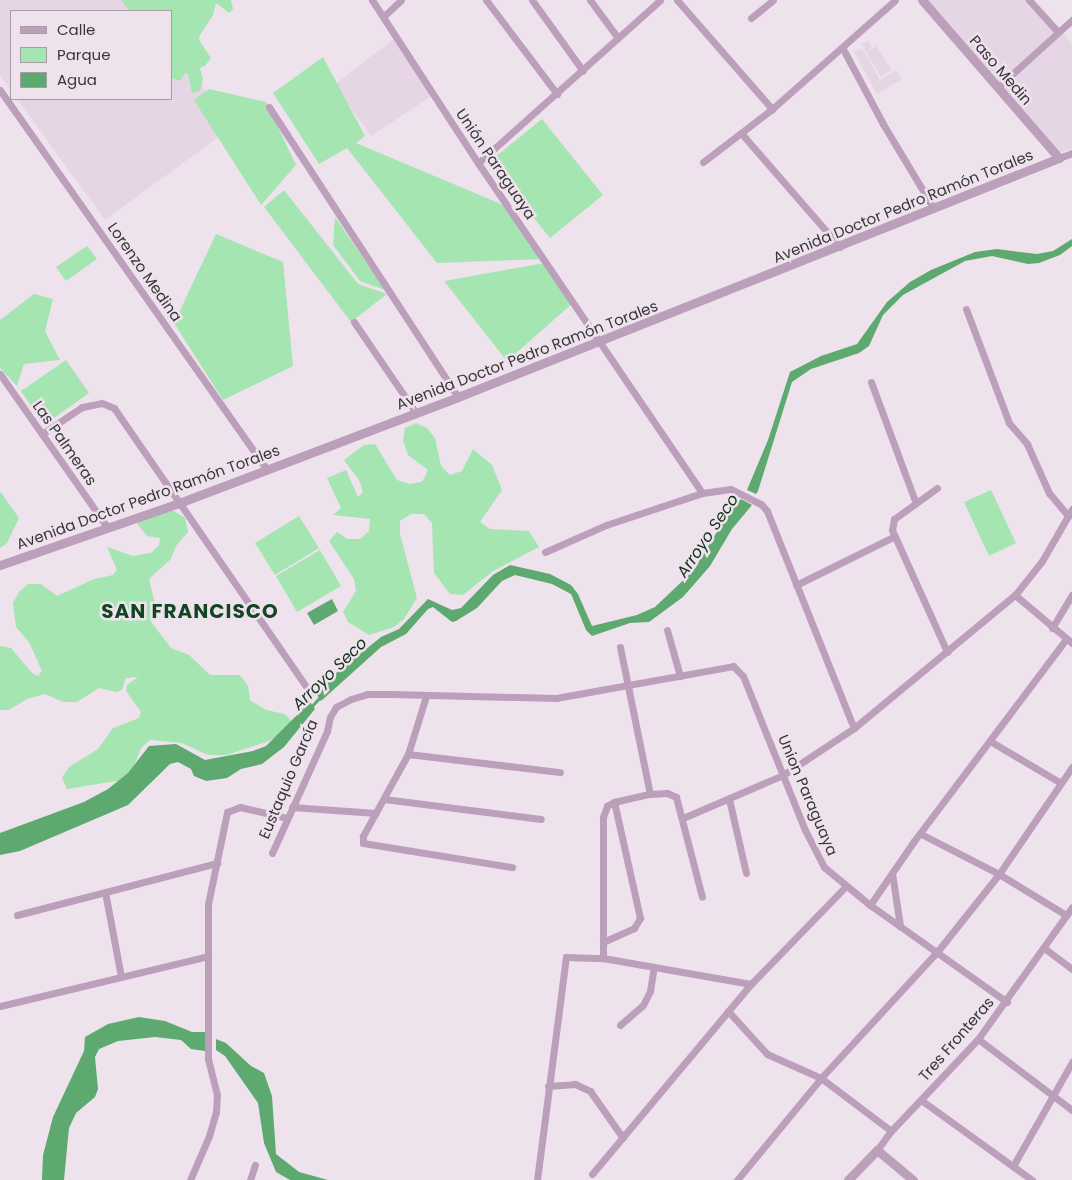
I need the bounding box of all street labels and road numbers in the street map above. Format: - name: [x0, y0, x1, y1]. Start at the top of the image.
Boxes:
- street label: Paso Medin: [966, 32, 1036, 108]
- street label: Unión Paraguaya: [452, 105, 540, 223]
- street label: Avenida Doctor Pedro Ramón Torales: [770, 145, 1036, 267]
- street label: Lorenzo Medina: [104, 219, 186, 325]
- street label: Avenida Doctor Pedro Ramón Torales: [394, 297, 660, 413]
- street label: Las Palmeras: [29, 397, 101, 489]
- street label: Avenida Doctor Pedro Ramón Torales: [14, 441, 282, 553]
- street label: Eustaquio García: [255, 717, 321, 841]
- street label: Union Paraguaya: [774, 732, 842, 858]
- street label: Tres Fronteras: [915, 993, 997, 1085]

